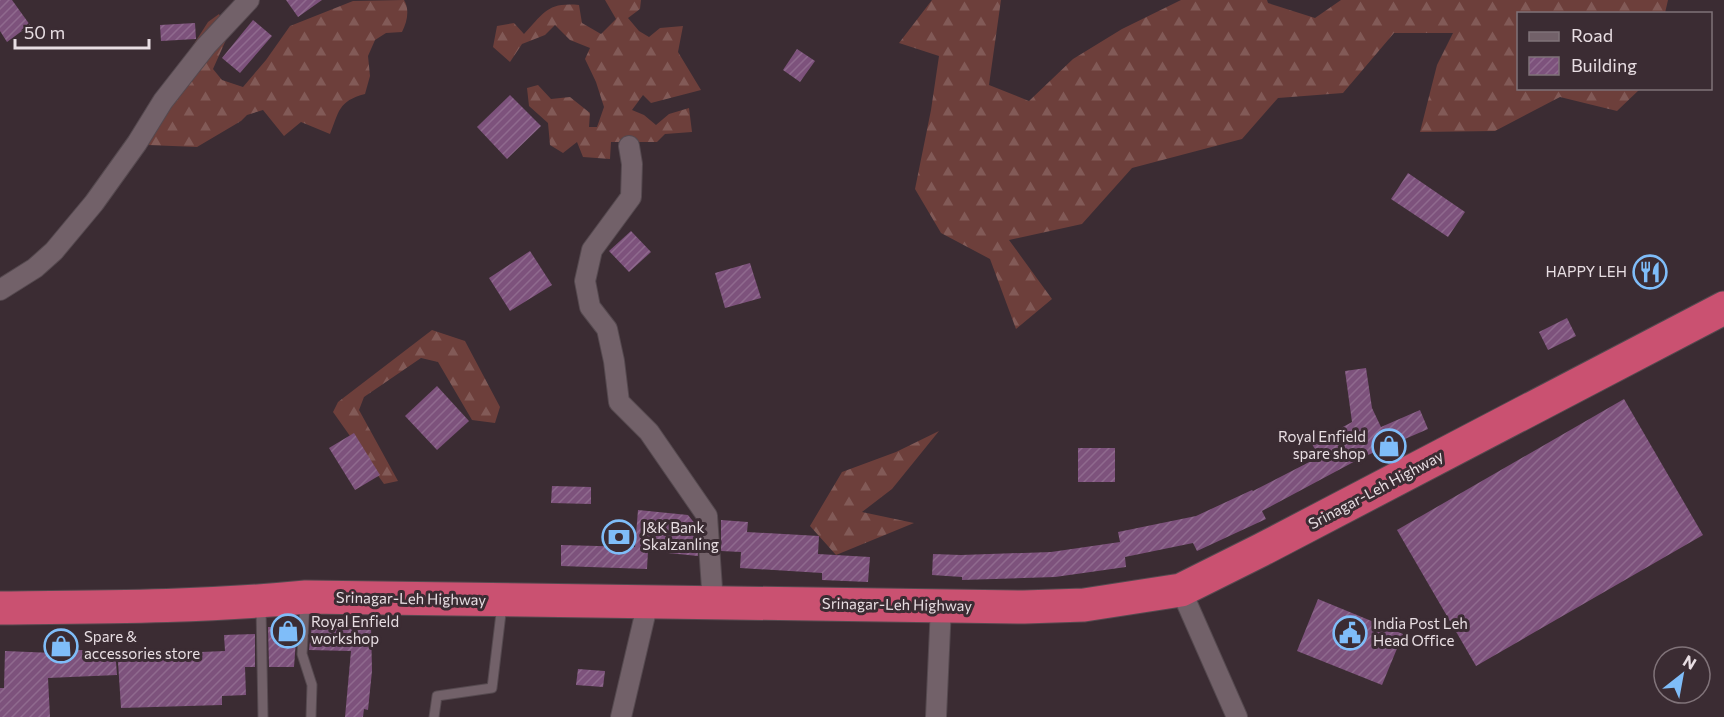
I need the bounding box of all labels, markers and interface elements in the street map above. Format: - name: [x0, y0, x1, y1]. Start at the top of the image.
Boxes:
- scale bar: [15, 12, 148, 50]
- legend: [1517, 12, 1712, 90]
- text: 50 m: [24, 21, 65, 43]
- text: Road: [1571, 24, 1613, 46]
- text: Building: [1571, 54, 1637, 76]
- restaurant icon: HAPPY LEH: [1632, 254, 1668, 290]
- place label: HAPPY LEH: [1545, 262, 1627, 280]
- place label: Royal Enfield spare shop: [1278, 427, 1366, 462]
- shop icon: Royal Enfield spare shop: [1371, 428, 1407, 464]
- street label: Srinagar-Leh Highway: [1305, 446, 1446, 532]
- place label: J&K Bank Skalzanling: [642, 518, 719, 553]
- bank icon: J&K Bank Skalzanling: [601, 519, 637, 555]
- street label: Srinagar-Leh Highway: [336, 588, 486, 608]
- street label: Srinagar-Leh Highway: [822, 594, 972, 614]
- place label: Royal Enfield workshop: [311, 612, 399, 647]
- shop icon: Royal Enfield workshop: [270, 613, 306, 649]
- place label: India Post Leh Head Office: [1373, 614, 1468, 649]
- public building icon: India Post Leh Head Office: [1332, 615, 1368, 651]
- place label: Spare & accessories store: [84, 627, 200, 662]
- shop icon: Spare & accessories store: [43, 628, 79, 664]
- north arrow: [1652, 645, 1712, 705]
- text: N: [1680, 650, 1700, 673]

